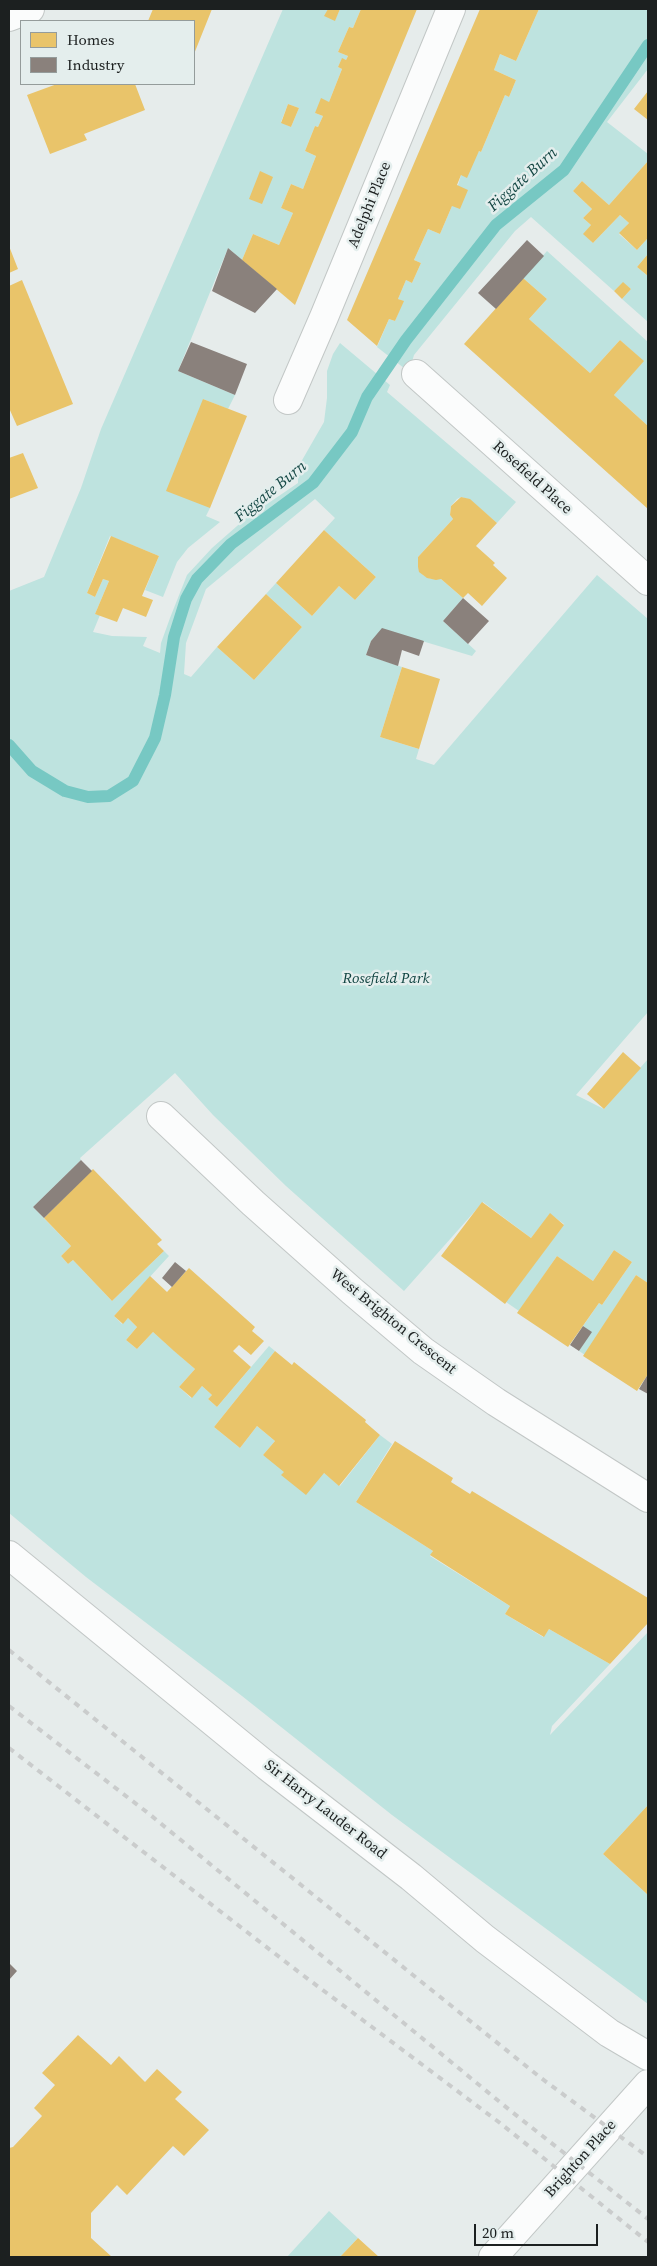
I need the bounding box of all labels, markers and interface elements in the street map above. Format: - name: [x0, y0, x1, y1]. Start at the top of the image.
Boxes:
- legend: [20, 20, 195, 85]
- text: Homes: [67, 29, 114, 50]
- text: Industry: [67, 54, 124, 75]
- water label: Figgate Burn: [484, 144, 562, 216]
- street label: Adelphi Place: [345, 159, 395, 251]
- street label: Rosefield Place: [489, 438, 575, 518]
- water label: Figgate Burn: [231, 457, 311, 527]
- park label: Rosefield Park: [343, 970, 429, 988]
- street label: West Brighton Crescent: [326, 1266, 460, 1378]
- street label: Sir Harry Lauder Road: [260, 1757, 390, 1863]
- street label: Brighton Place: [541, 2116, 621, 2202]
- scale bar: [477, 2214, 601, 2246]
- text: 20 m: [482, 2222, 514, 2243]

